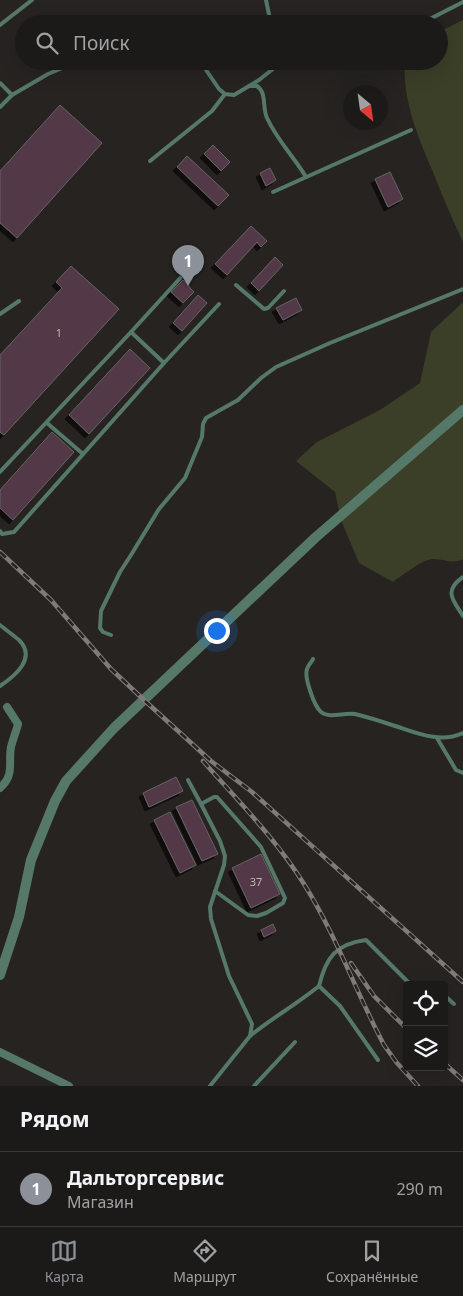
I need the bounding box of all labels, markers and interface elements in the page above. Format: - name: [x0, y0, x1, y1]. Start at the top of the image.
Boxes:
- search box: [15, 15, 448, 70]
- icon: search: [33, 29, 61, 57]
- text: Поиск: [73, 30, 129, 56]
- north arrow: [343, 85, 388, 130]
- pin: 1: [172, 245, 204, 286]
- house number: 1: [56, 325, 62, 340]
- your location: [204, 618, 230, 644]
- house number: 37: [250, 874, 262, 889]
- map controls: [403, 981, 448, 1071]
- button: locate: [403, 981, 448, 1026]
- button: layers: [403, 1026, 448, 1071]
- text: Рядом: [20, 1105, 90, 1133]
- text: Дальторгсервис: [67, 1165, 224, 1191]
- text: 1: [31, 1178, 41, 1200]
- text: 290 m: [396, 1178, 443, 1200]
- text: Магазин: [67, 1191, 134, 1213]
- tab: Карта: [45, 1237, 84, 1286]
- tab: Маршрут: [173, 1237, 236, 1286]
- tab: Сохранённые: [326, 1237, 418, 1286]

